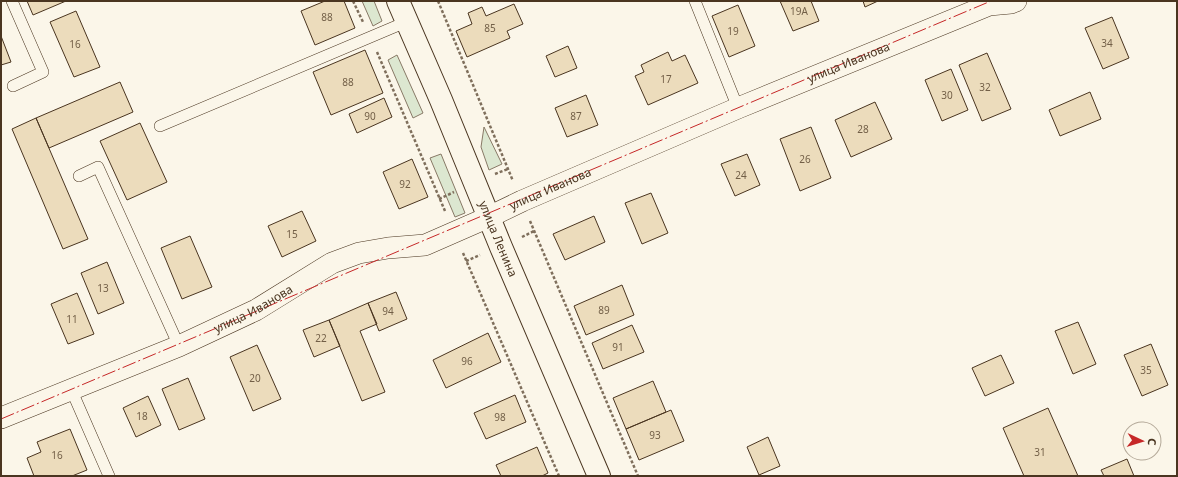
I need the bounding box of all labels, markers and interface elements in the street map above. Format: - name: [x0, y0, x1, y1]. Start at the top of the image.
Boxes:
- house number: 19А: [790, 4, 809, 18]
- house number: 88: [321, 10, 333, 24]
- house number: 85: [484, 21, 496, 35]
- house number: 19: [727, 24, 739, 38]
- house number: 34: [1101, 36, 1113, 50]
- house number: 16: [69, 37, 81, 51]
- street label: улица Иванова: [805, 38, 892, 87]
- house number: 17: [660, 72, 672, 86]
- house number: 88: [342, 75, 354, 89]
- house number: 32: [979, 80, 991, 94]
- house number: 30: [941, 88, 953, 102]
- house number: 90: [364, 109, 376, 123]
- house number: 87: [570, 109, 582, 123]
- house number: 28: [857, 122, 869, 136]
- house number: 26: [799, 152, 811, 166]
- street label: улица Иванова: [506, 163, 594, 214]
- house number: 24: [735, 168, 747, 182]
- house number: 92: [399, 177, 411, 191]
- street label: улица Ленина: [475, 198, 522, 279]
- house number: 15: [286, 227, 298, 241]
- street label: улица Иванова: [211, 280, 296, 337]
- house number: 13: [97, 281, 109, 295]
- house number: 89: [598, 303, 610, 317]
- house number: 94: [382, 304, 394, 318]
- house number: 11: [66, 312, 78, 326]
- house number: 22: [315, 331, 327, 345]
- house number: 91: [612, 340, 624, 354]
- house number: 96: [461, 354, 473, 368]
- house number: 35: [1140, 363, 1152, 377]
- house number: 20: [249, 371, 261, 385]
- house number: 18: [136, 409, 148, 423]
- house number: 98: [494, 410, 506, 424]
- north arrow: [1122, 421, 1162, 461]
- house number: 93: [649, 428, 661, 442]
- text: С: [1145, 438, 1160, 446]
- house number: 31: [1034, 445, 1046, 459]
- house number: 16: [51, 448, 63, 462]

